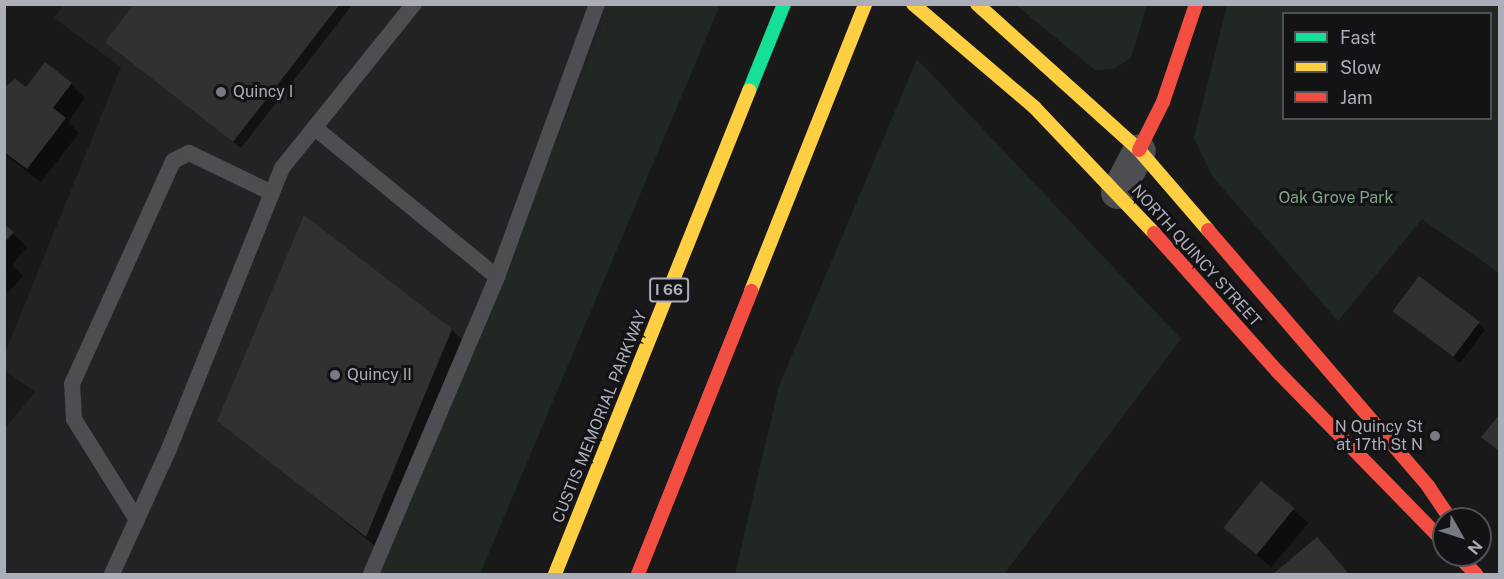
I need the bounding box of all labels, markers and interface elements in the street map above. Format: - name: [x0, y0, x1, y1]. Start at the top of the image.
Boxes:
- legend: [1282, 12, 1492, 120]
- text: Fast: [1340, 27, 1376, 48]
- text: Slow: [1340, 57, 1381, 78]
- place label: Quincy I: [233, 82, 293, 102]
- marker: Quincy I: [214, 85, 228, 99]
- text: Jam: [1340, 87, 1373, 108]
- street label: NORTH QUINCY STREET: [1127, 181, 1265, 331]
- park label: Oak Grove Park: [1278, 188, 1394, 208]
- road number: I 66: [648, 278, 690, 302]
- street label: CUSTIS MEMORIAL PARKWAY: [549, 308, 651, 526]
- place label: Quincy II: [347, 365, 412, 385]
- marker: Quincy II: [328, 368, 342, 382]
- place label: N Quincy St at 17th St N: [1335, 417, 1423, 455]
- marker: N Quincy St at 17th St N: [1428, 429, 1442, 443]
- north arrow: [1432, 507, 1492, 567]
- text: N: [1464, 537, 1486, 558]

